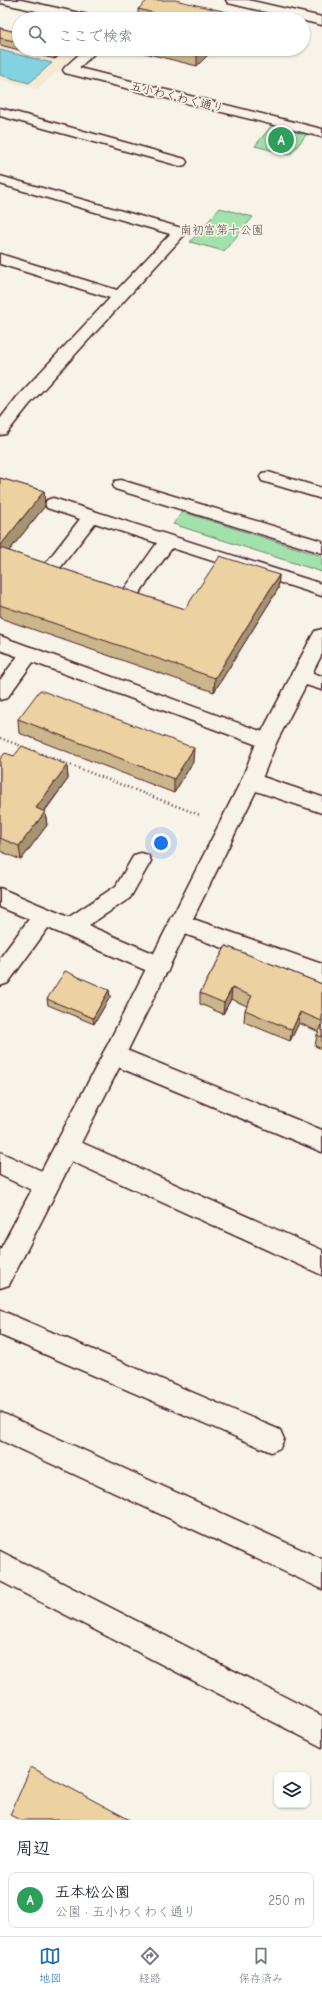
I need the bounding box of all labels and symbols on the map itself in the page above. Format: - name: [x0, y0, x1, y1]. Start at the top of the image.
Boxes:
- street label: 五小わくわく通り: [129, 79, 225, 115]
- pin: A: [268, 125, 294, 155]
- park label: 南初富第十公園: [180, 223, 264, 237]
- your location: [151, 833, 171, 853]

